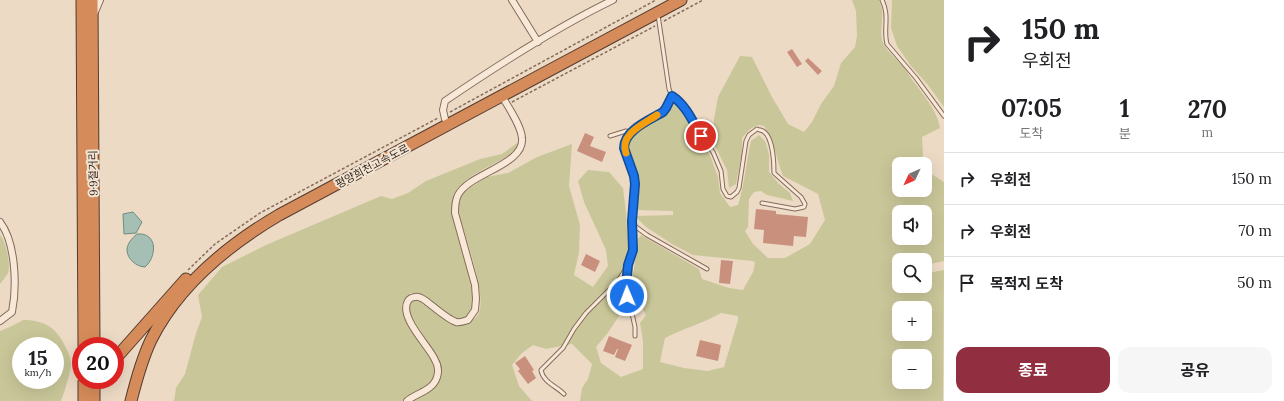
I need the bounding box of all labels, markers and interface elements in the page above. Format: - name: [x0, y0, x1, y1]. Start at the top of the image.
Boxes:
- text: 150 m: [1022, 11, 1099, 47]
- icon: right: [956, 16, 1008, 68]
- text: 우회전: [1022, 49, 1072, 72]
- text: 07:05: [1001, 93, 1062, 124]
- text: 1: [1120, 93, 1130, 124]
- text: 270: [1188, 94, 1227, 125]
- pin: [684, 119, 718, 153]
- text: m: [1202, 124, 1213, 141]
- icon: arrive: [690, 125, 712, 147]
- text: 도착: [1019, 125, 1043, 142]
- text: 분: [1119, 125, 1131, 142]
- street label: 평양희천고속도로: [333, 141, 411, 191]
- street label: 9·9절거리: [86, 150, 100, 196]
- north arrow: [892, 157, 932, 197]
- map controls: [892, 157, 932, 389]
- icon: right: [956, 168, 978, 190]
- text: 150 m: [1232, 169, 1272, 188]
- text: 우회전: [990, 170, 1031, 189]
- button: sound: [892, 205, 932, 245]
- icon: right: [956, 220, 978, 242]
- text: 70 m: [1238, 221, 1272, 240]
- text: 우회전: [990, 222, 1031, 241]
- button: search: [892, 253, 932, 293]
- icon: arrive: [956, 272, 978, 294]
- text: 50 m: [1237, 273, 1272, 292]
- text: 목적지 도착: [990, 274, 1063, 293]
- position arrow: [606, 275, 648, 317]
- button: +: [892, 301, 932, 341]
- speed limit sign: 20: [72, 337, 124, 389]
- text: 15: [29, 345, 47, 370]
- button: 종료: [956, 347, 1110, 393]
- button: 공유: [1118, 347, 1272, 393]
- button: −: [892, 349, 932, 389]
- text: km/h: [24, 366, 52, 379]

